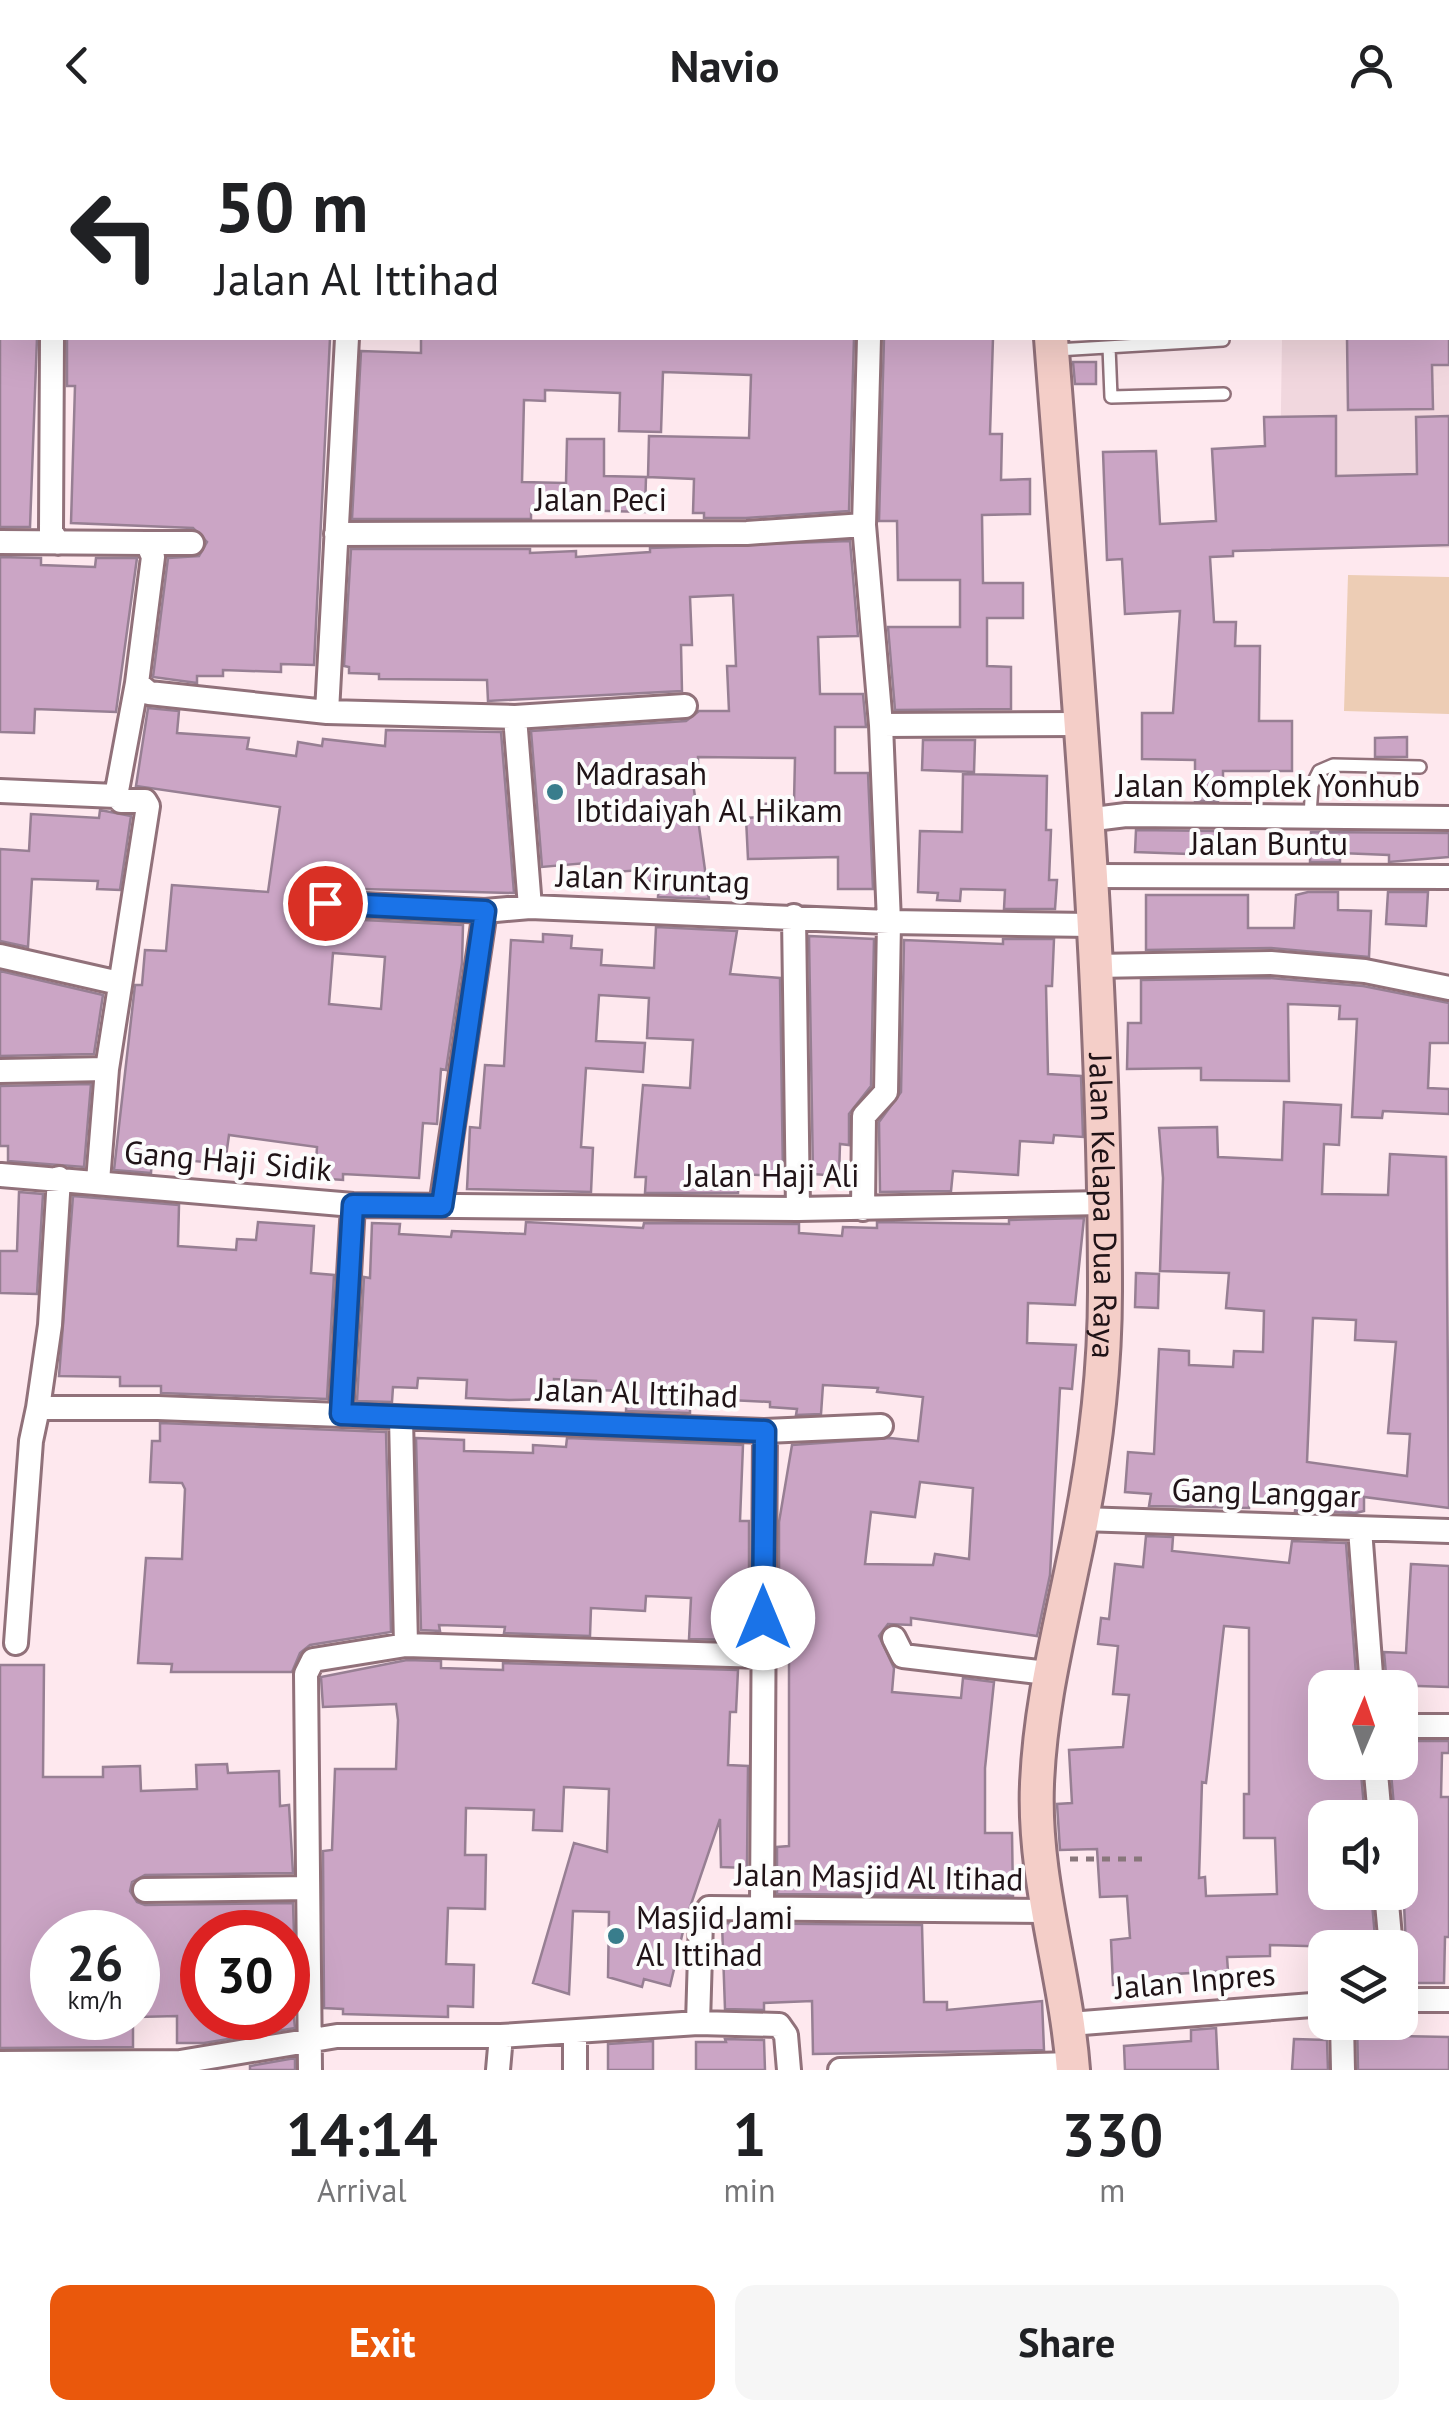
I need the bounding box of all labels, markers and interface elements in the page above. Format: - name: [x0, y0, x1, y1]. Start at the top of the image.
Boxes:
- text: Navio: [670, 36, 779, 94]
- icon: back: [50, 38, 105, 93]
- icon: person: [1344, 38, 1399, 93]
- text: 50 m: [215, 161, 368, 251]
- icon: left: [50, 170, 180, 300]
- text: Jalan Al Ittihad: [215, 249, 499, 307]
- street label: Jalan Peci: [533, 478, 667, 520]
- place label: Madrasah Ibtidaiyah Al Hikam: [575, 752, 842, 831]
- street label: Jalan Komplek Yonhub: [1114, 764, 1420, 806]
- marker: Madrasah Ibtidaiyah Al Hikam: [544, 781, 566, 803]
- street label: Jalan Buntu: [1188, 822, 1348, 864]
- street label: Jalan Kiruntag: [553, 854, 751, 902]
- pin: [283, 861, 368, 946]
- icon: arrive: [298, 876, 353, 931]
- street label: Jalan Kelapa Dua Raya: [1080, 1051, 1127, 1360]
- street label: Gang Haji Sidik: [122, 1130, 334, 1190]
- street label: Jalan Haji Ali: [682, 1154, 860, 1196]
- street label: Jalan Al Ittihad: [533, 1367, 739, 1417]
- street label: Gang Langgar: [1171, 1468, 1361, 1516]
- position arrow: [711, 1566, 815, 1670]
- north arrow: [1308, 1670, 1418, 1780]
- map controls: [1308, 1670, 1418, 2040]
- button: sound: [1308, 1800, 1418, 1910]
- street label: Jalan Masjid Al Itihad: [732, 1852, 1024, 1900]
- place label: Masjid Jami Al Ittihad: [636, 1896, 793, 1975]
- speed limit sign: 30: [180, 1910, 310, 2040]
- marker: Masjid Jami Al Ittihad: [605, 1925, 627, 1947]
- text: 26: [67, 1930, 123, 1995]
- button: layers: [1308, 1930, 1418, 2040]
- street label: Jalan Inpres: [1111, 1952, 1277, 2008]
- text: km/h: [68, 1984, 122, 2016]
- text: 14:14: [286, 2095, 438, 2173]
- text: 1: [733, 2095, 767, 2173]
- text: 330: [1061, 2095, 1163, 2173]
- text: Arrival: [317, 2169, 407, 2211]
- text: min: [724, 2169, 776, 2211]
- text: m: [1099, 2169, 1125, 2211]
- button: Exit: [50, 2285, 715, 2400]
- button: Share: [735, 2285, 1399, 2400]

